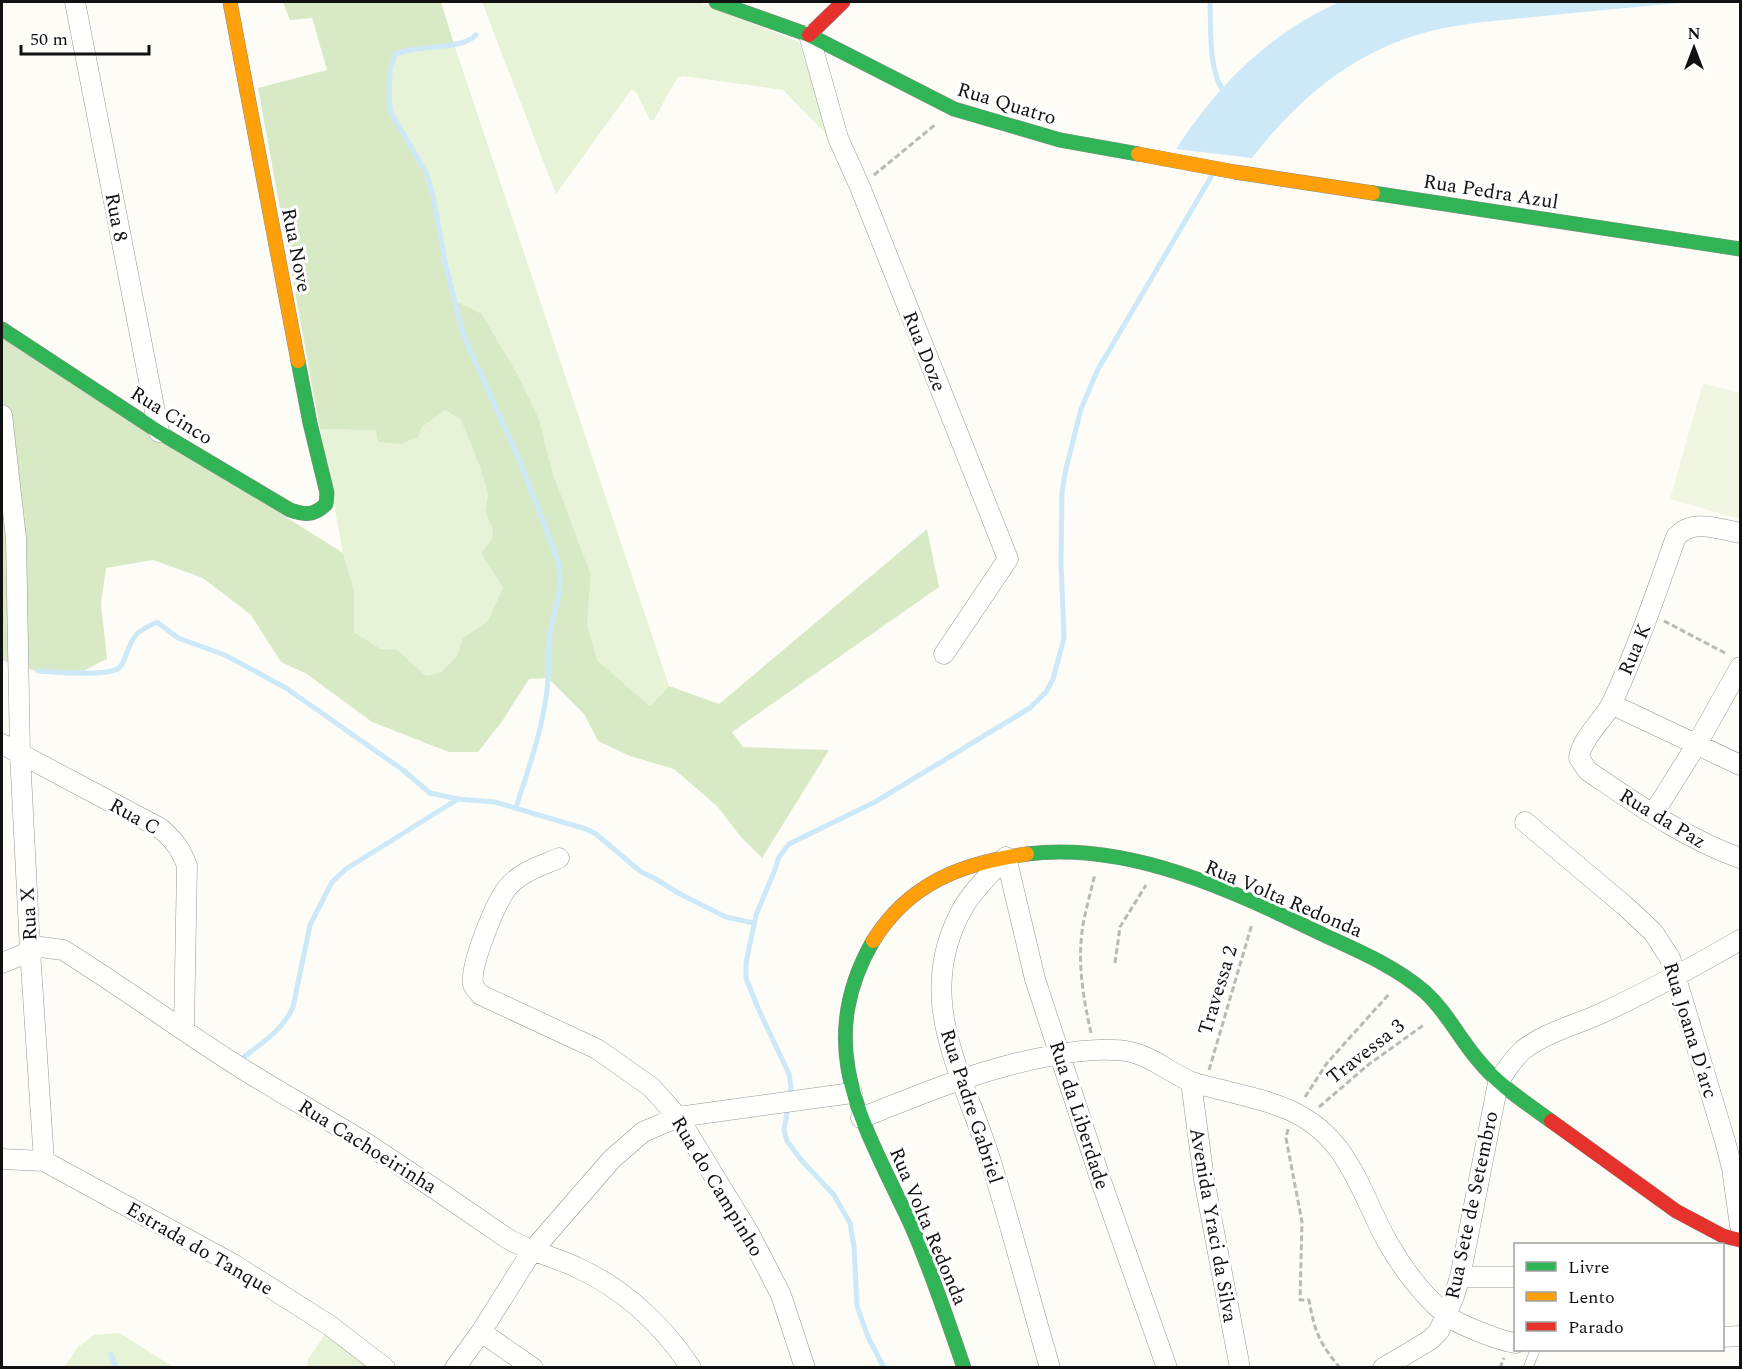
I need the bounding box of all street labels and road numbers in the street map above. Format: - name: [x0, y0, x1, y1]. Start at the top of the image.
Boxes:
- street label: Rua Quatro: [953, 75, 1060, 133]
- street label: Rua Pedra Azul: [1421, 166, 1561, 217]
- street label: Rua 8: [97, 190, 135, 244]
- street label: Rua Nove: [273, 205, 319, 295]
- street label: Rua Doze: [894, 307, 954, 396]
- street label: Rua Cinco: [124, 379, 218, 453]
- street label: Rua K: [1611, 618, 1659, 680]
- street label: Rua da Paz: [1613, 781, 1712, 857]
- street label: Rua C: [104, 791, 165, 843]
- street label: Rua Volta Redonda: [1200, 852, 1367, 946]
- street label: Rua X: [13, 886, 45, 942]
- street label: Travessa 2: [1190, 942, 1246, 1039]
- street label: Rua Joana D'arc: [1655, 958, 1725, 1102]
- street label: Travessa 3: [1320, 1012, 1411, 1092]
- street label: Rua Padre Gabriel: [932, 1025, 1010, 1188]
- street label: Rua da Liberdade: [1041, 1037, 1117, 1194]
- street label: Rua Cachoeirinha: [292, 1092, 443, 1202]
- street label: Rua Sete de Setembro: [1437, 1108, 1507, 1302]
- street label: Rua do Campinho: [663, 1110, 771, 1263]
- street label: Avenida Yraci da Silva: [1181, 1125, 1245, 1325]
- street label: Rua Volta Redonda: [881, 1143, 975, 1310]
- street label: Estrada do Tanque: [120, 1194, 279, 1303]

